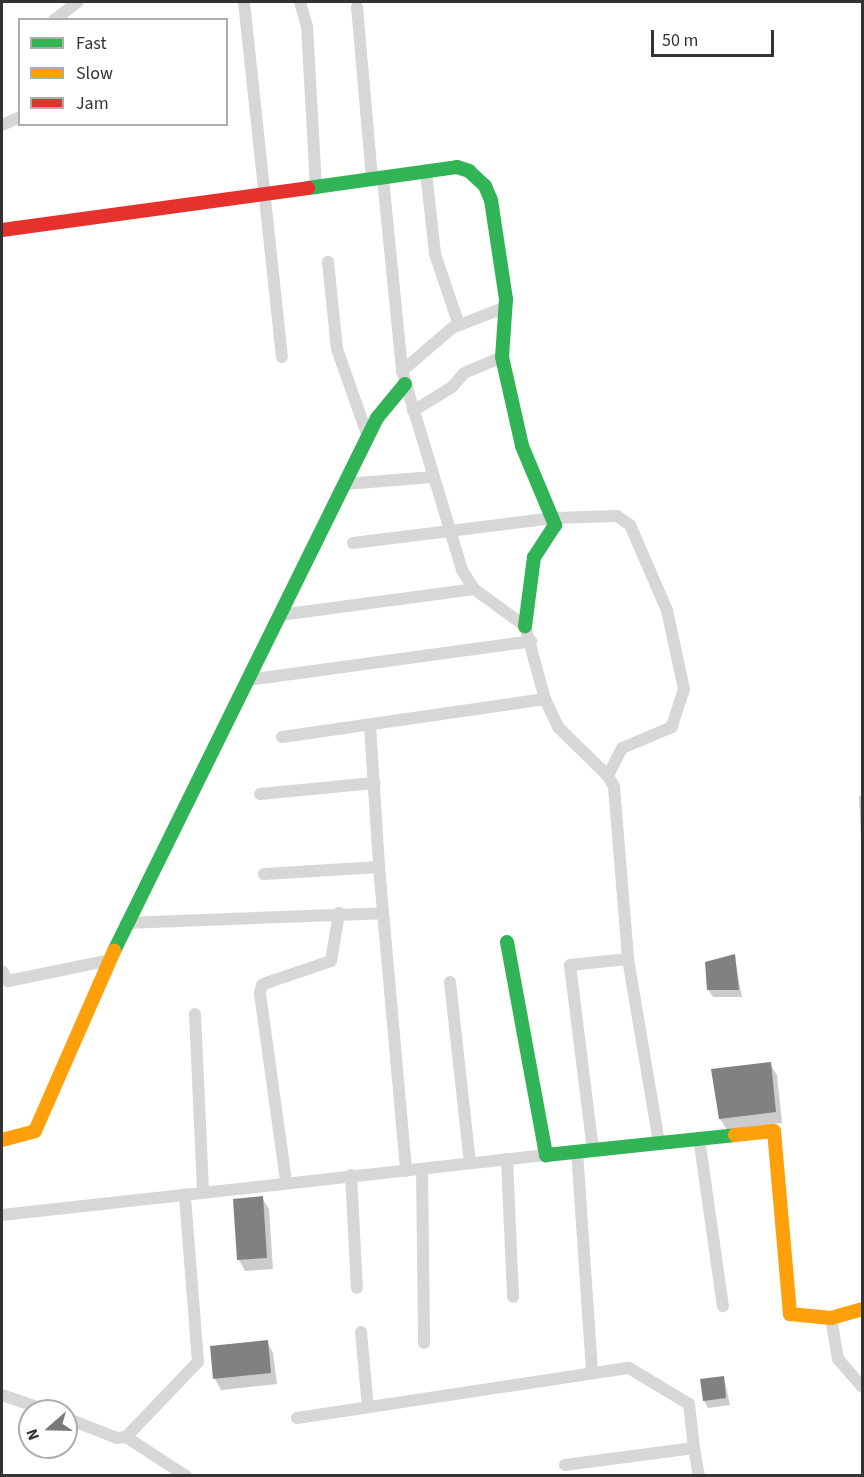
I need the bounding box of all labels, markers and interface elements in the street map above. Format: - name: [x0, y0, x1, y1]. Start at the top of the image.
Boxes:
- legend: [18, 18, 228, 126]
- scale bar: [654, 18, 777, 56]
- text: 50 m: [662, 28, 698, 53]
- text: Fast: [76, 31, 107, 56]
- text: Slow: [76, 61, 113, 86]
- text: Jam: [76, 91, 109, 116]
- north arrow: [18, 1399, 78, 1459]
- text: N: [21, 1426, 45, 1443]

